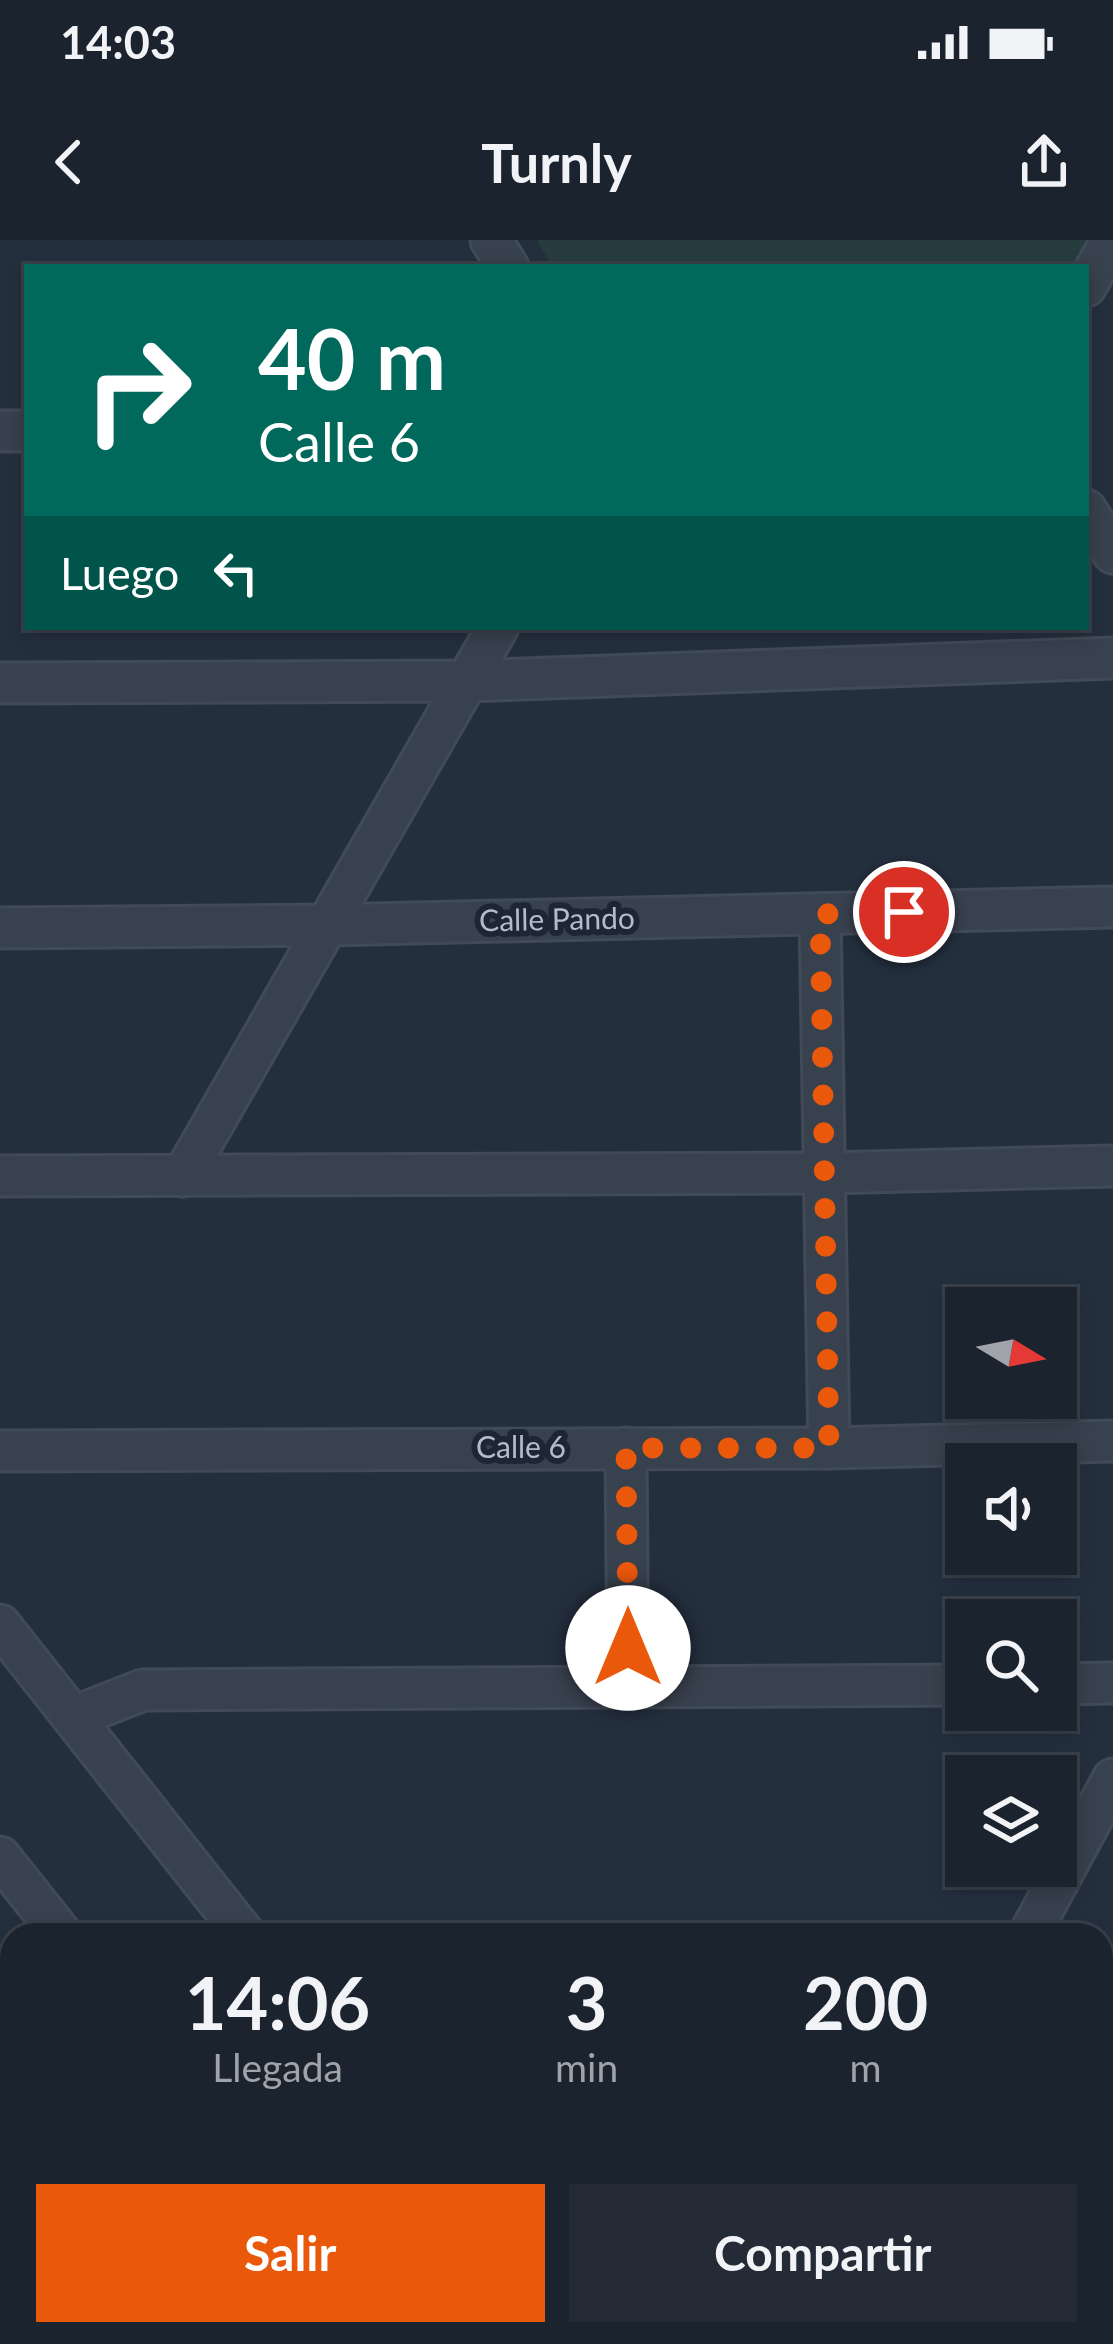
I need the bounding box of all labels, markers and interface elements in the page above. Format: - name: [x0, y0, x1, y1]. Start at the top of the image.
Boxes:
- text: 14:03: [60, 15, 176, 69]
- icon: back: [36, 129, 102, 195]
- icon: share: [1011, 129, 1077, 195]
- text: Turnly: [481, 130, 632, 195]
- text: 40 m: [258, 307, 446, 408]
- icon: right: [60, 312, 216, 468]
- text: Calle 6: [258, 409, 420, 474]
- icon: left: [203, 540, 269, 606]
- text: Luego: [60, 546, 179, 600]
- pin: [853, 861, 955, 963]
- icon: arrive: [871, 879, 937, 945]
- street label: Calle Pando: [479, 899, 635, 937]
- north arrow: [945, 1287, 1077, 1419]
- map controls: [945, 1287, 1077, 1887]
- street label: Calle 6: [476, 1428, 566, 1464]
- button: sound: [945, 1443, 1077, 1575]
- position arrow: [565, 1585, 691, 1711]
- button: search: [945, 1599, 1077, 1731]
- button: layers: [945, 1755, 1077, 1887]
- text: 14:06: [185, 1959, 370, 2045]
- text: 3: [566, 1959, 608, 2045]
- text: 200: [803, 1959, 928, 2045]
- text: Llegada: [212, 2044, 343, 2090]
- text: min: [555, 2044, 618, 2090]
- text: m: [850, 2044, 882, 2090]
- button: Salir: [36, 2184, 545, 2322]
- button: Compartir: [569, 2184, 1077, 2322]

